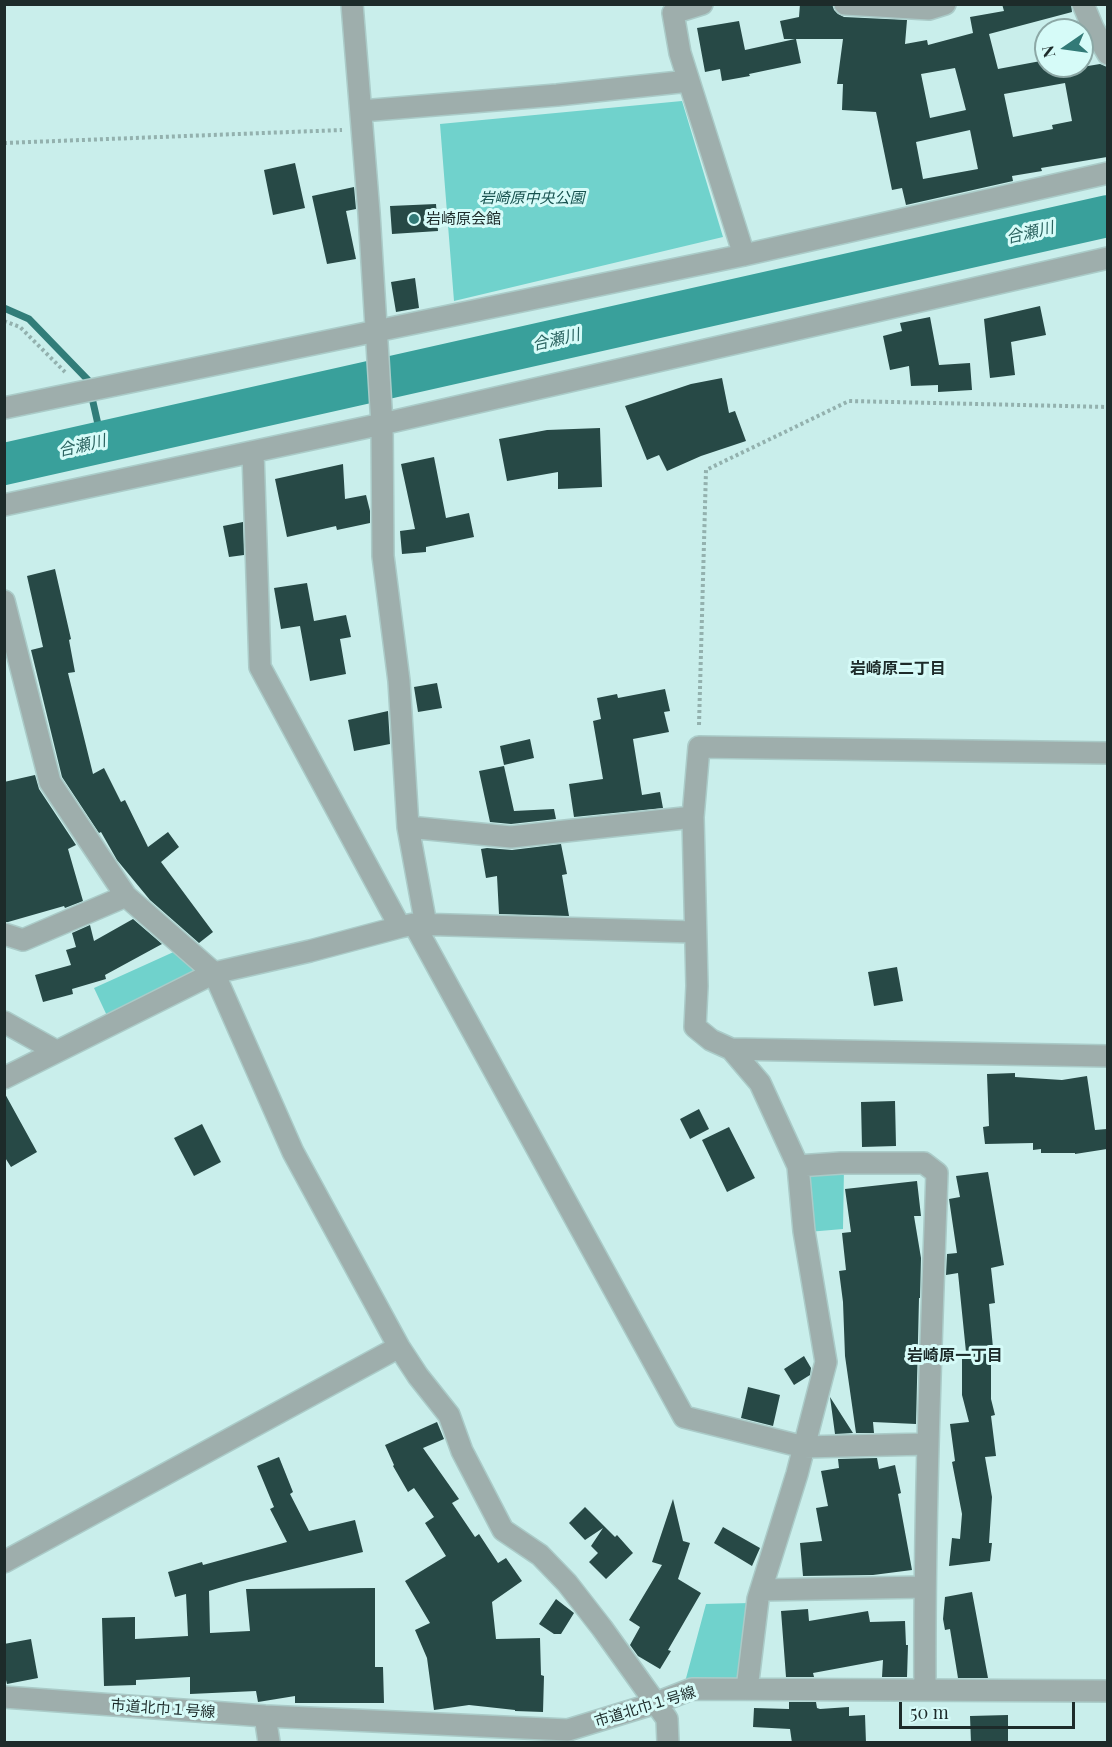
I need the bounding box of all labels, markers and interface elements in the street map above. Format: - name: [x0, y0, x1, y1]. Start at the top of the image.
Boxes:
- north arrow: [1034, 18, 1094, 78]
- text: N: [1036, 44, 1059, 60]
- park label: 岩崎原中央公園: [480, 189, 584, 207]
- place label: 岩崎原会館: [426, 210, 501, 228]
- marker: 岩崎原会館: [407, 212, 421, 226]
- water label: 合瀬川: [1004, 218, 1056, 248]
- water label: 合瀬川: [530, 325, 582, 355]
- water label: 合瀬川: [56, 431, 108, 461]
- district label: 岩崎原二丁目: [850, 659, 946, 679]
- district label: 岩崎原一丁目: [907, 1346, 1003, 1366]
- street label: 市道北巾１号線: [592, 1683, 698, 1731]
- scale bar: [902, 1690, 1078, 1728]
- street label: 市道北巾１号線: [110, 1696, 216, 1722]
- text: 50 m: [910, 1700, 949, 1724]

